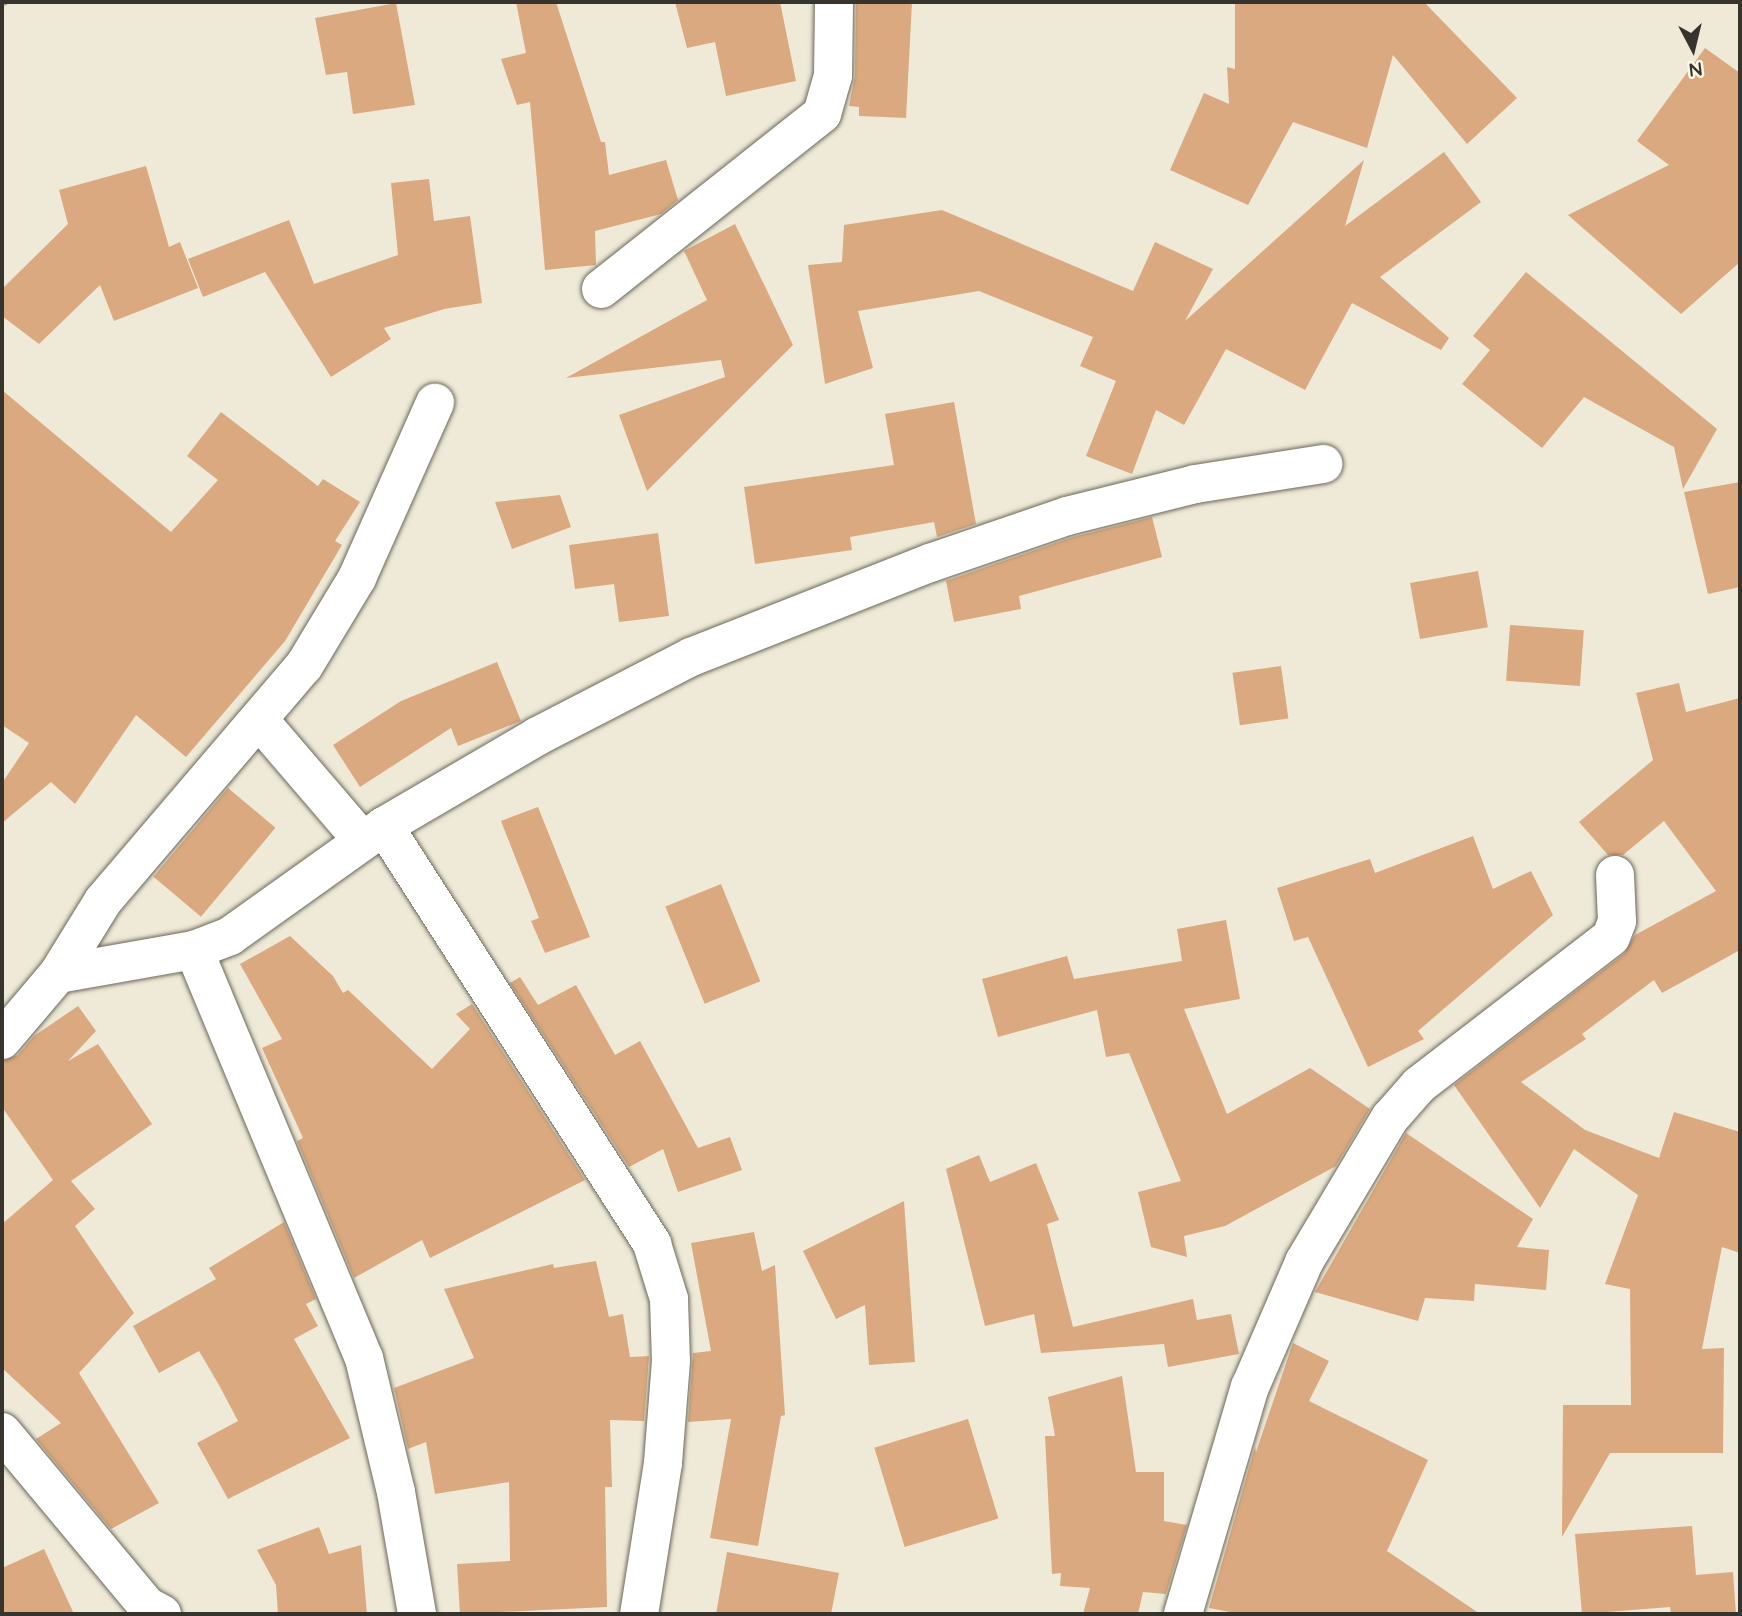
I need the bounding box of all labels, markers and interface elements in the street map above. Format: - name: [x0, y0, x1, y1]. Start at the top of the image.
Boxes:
- north arrow: [1658, 14, 1728, 84]
- text: N: [1687, 57, 1704, 83]

